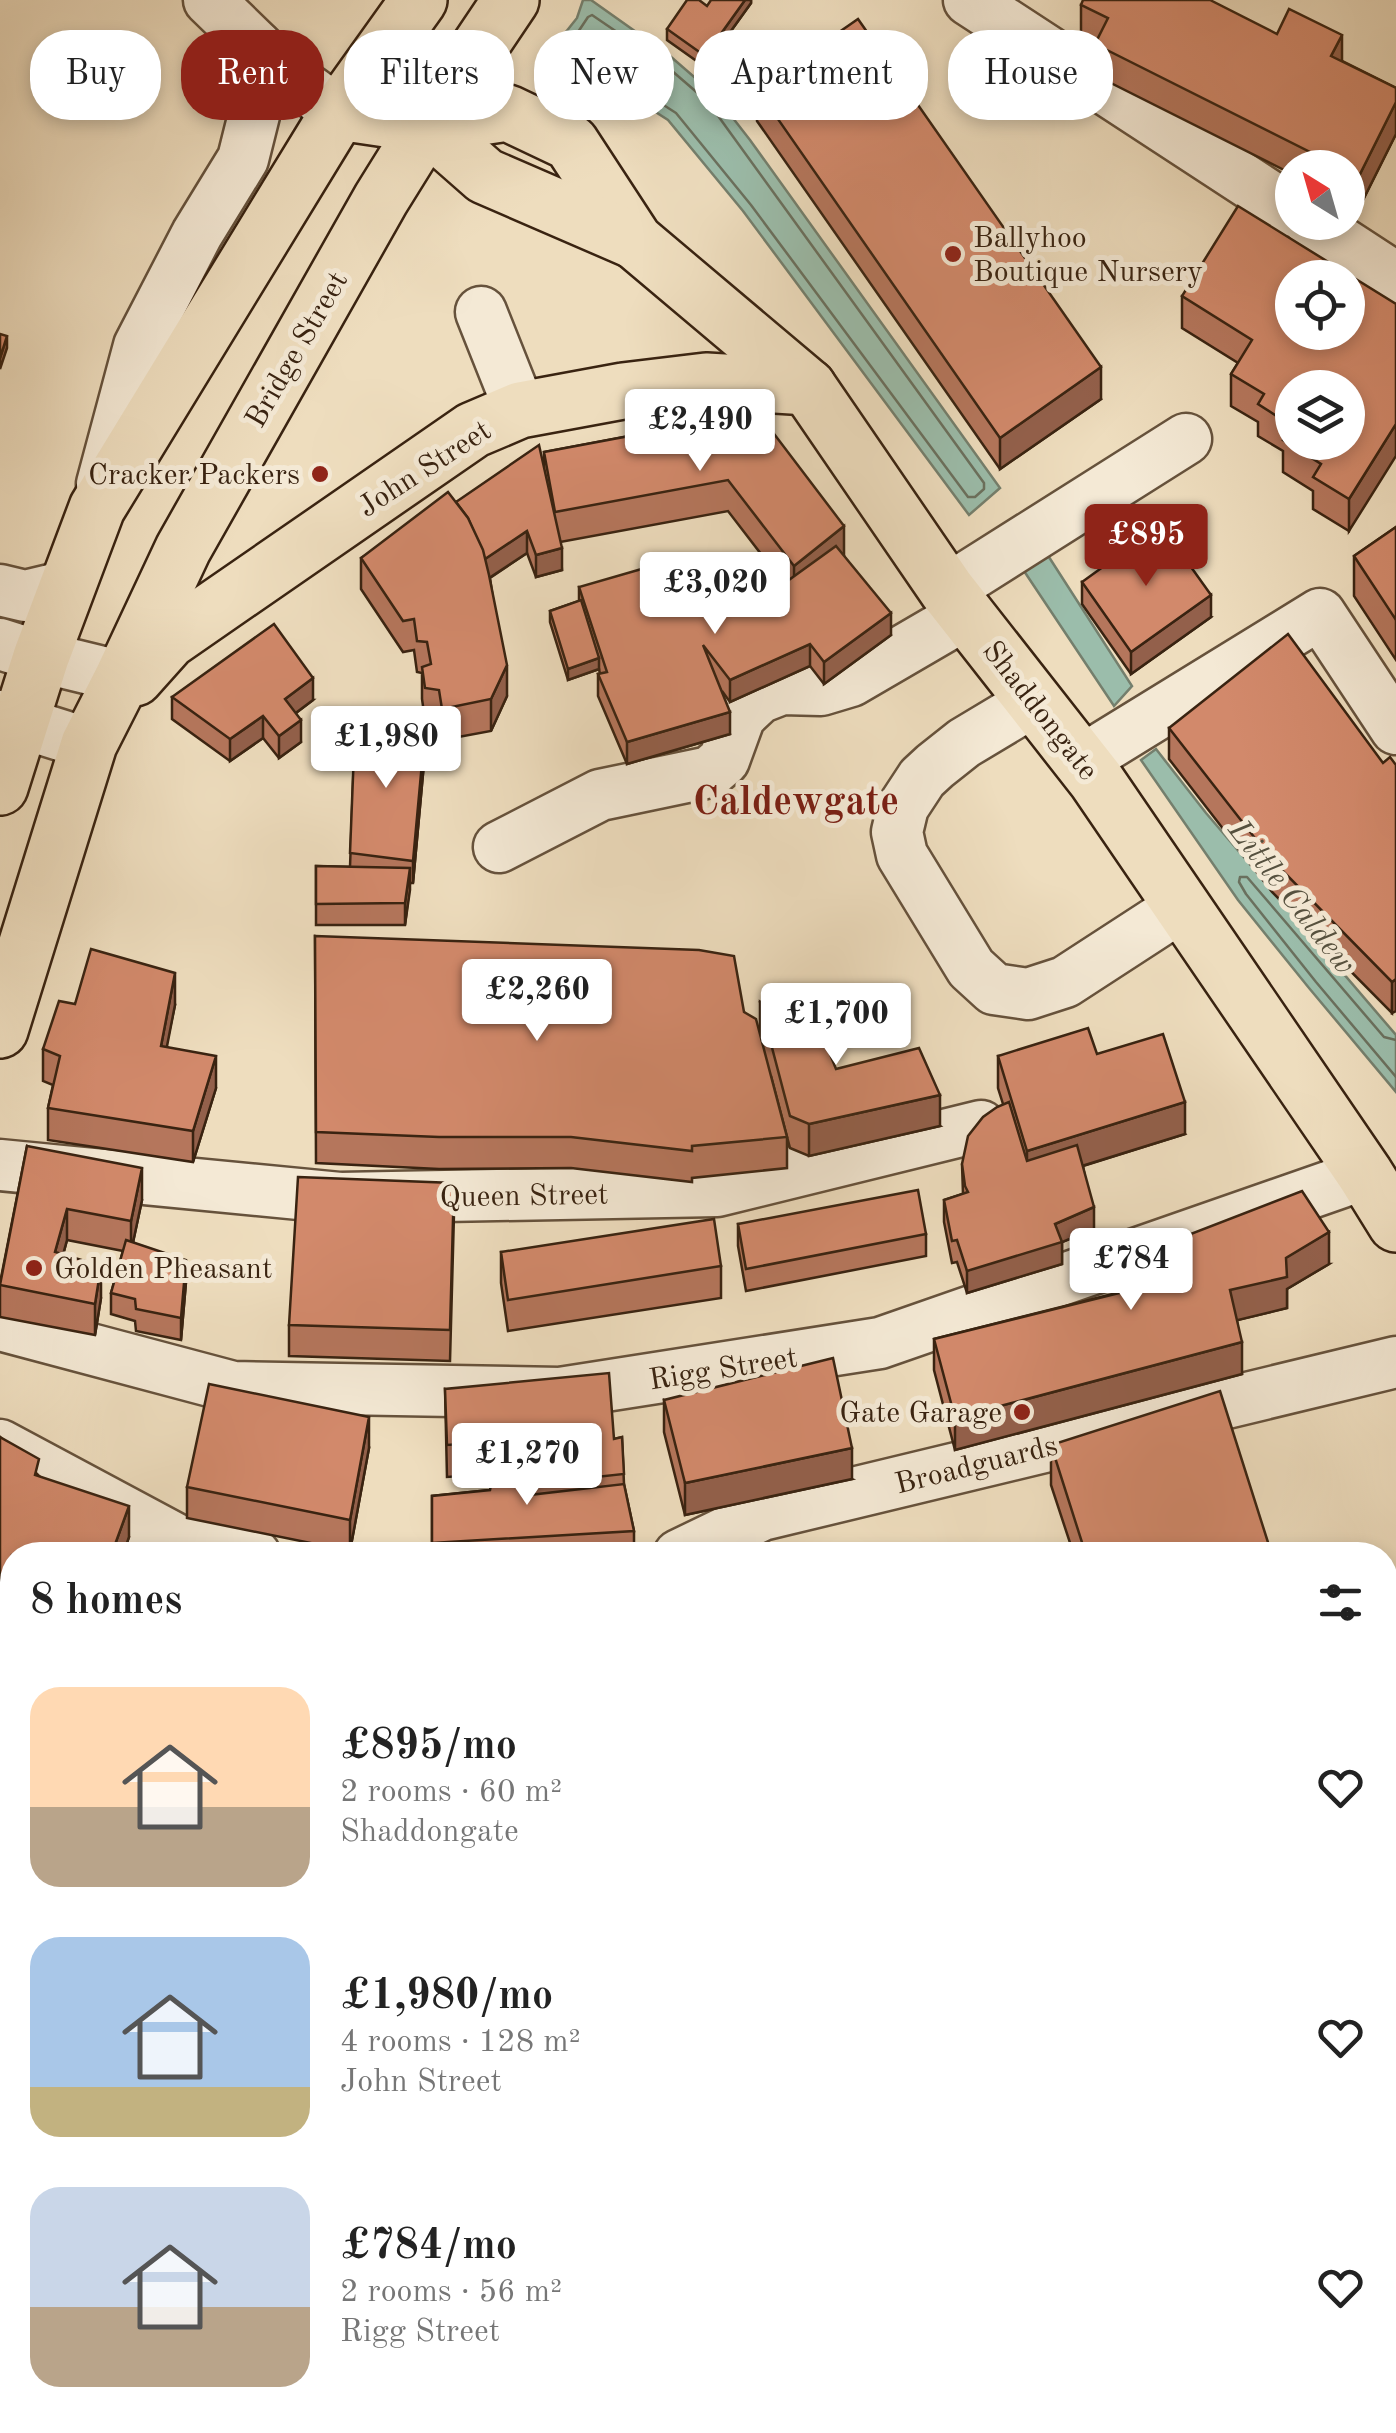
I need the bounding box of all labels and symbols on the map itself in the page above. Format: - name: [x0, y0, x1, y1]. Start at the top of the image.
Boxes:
- north arrow: [1275, 150, 1365, 240]
- place label: Ballyhoo Boutique Nursery: [973, 224, 1203, 288]
- marker: Ballyhoo Boutique Nursery: [942, 243, 964, 265]
- street label: Bridge Street: [241, 267, 354, 433]
- pin: £2,490: [619, 389, 781, 474]
- street label: John Street: [353, 416, 497, 524]
- place label: Cracker Packers: [88, 461, 300, 491]
- marker: Cracker Packers: [309, 463, 331, 485]
- pin: £895: [1087, 504, 1205, 589]
- pin: £3,020: [634, 552, 796, 637]
- street label: Shaddongate: [976, 636, 1103, 786]
- pin: £1,980: [305, 706, 467, 791]
- district label: Caldewgate: [693, 784, 899, 824]
- water label: Little Caldew: [1220, 814, 1360, 981]
- pin: £2,260: [456, 959, 618, 1044]
- pin: £1,700: [755, 983, 917, 1068]
- street label: Queen Street: [439, 1181, 609, 1213]
- pin: £784: [1072, 1228, 1190, 1313]
- place label: Golden Pheasant: [54, 1255, 273, 1285]
- marker: Golden Pheasant: [23, 1257, 45, 1279]
- street label: Rigg Street: [647, 1343, 800, 1397]
- place label: Gate Garage: [839, 1399, 1002, 1429]
- marker: Gate Garage: [1011, 1401, 1033, 1423]
- pin: £1,270: [446, 1423, 608, 1508]
- street label: Broadguards: [892, 1431, 1061, 1501]

